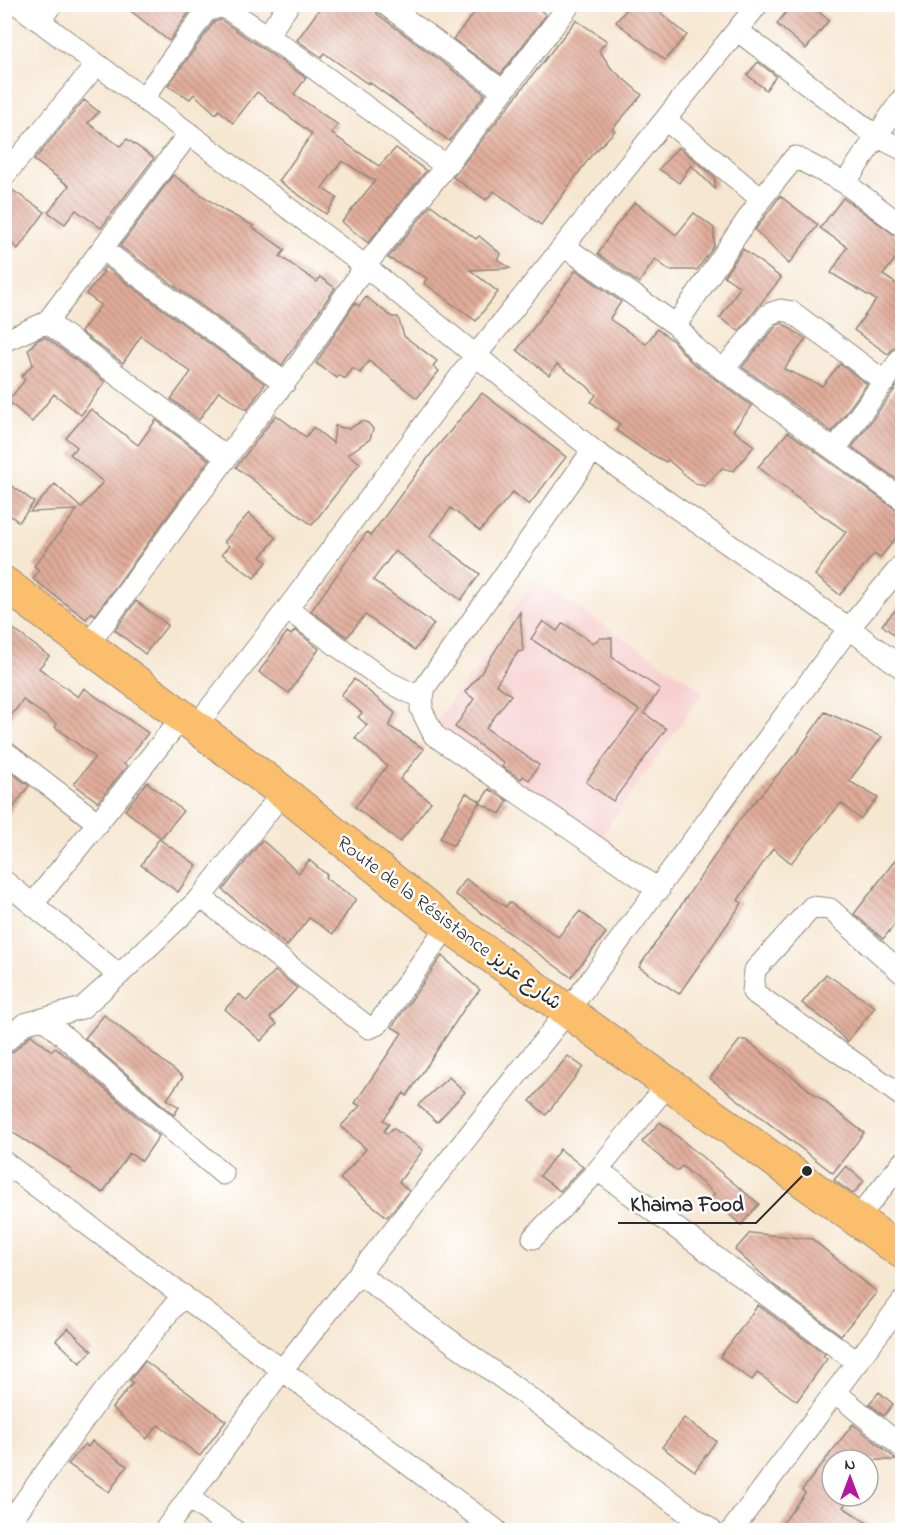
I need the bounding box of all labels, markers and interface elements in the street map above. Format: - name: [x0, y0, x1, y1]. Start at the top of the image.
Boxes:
- street label: Route de la Résistance شارع عزيز: [330, 830, 567, 1018]
- callout: Khaima Food: [618, 1184, 756, 1223]
- text: Khaima Food: [630, 1191, 744, 1221]
- north arrow: [820, 1448, 880, 1508]
- text: N: [845, 1453, 856, 1477]

